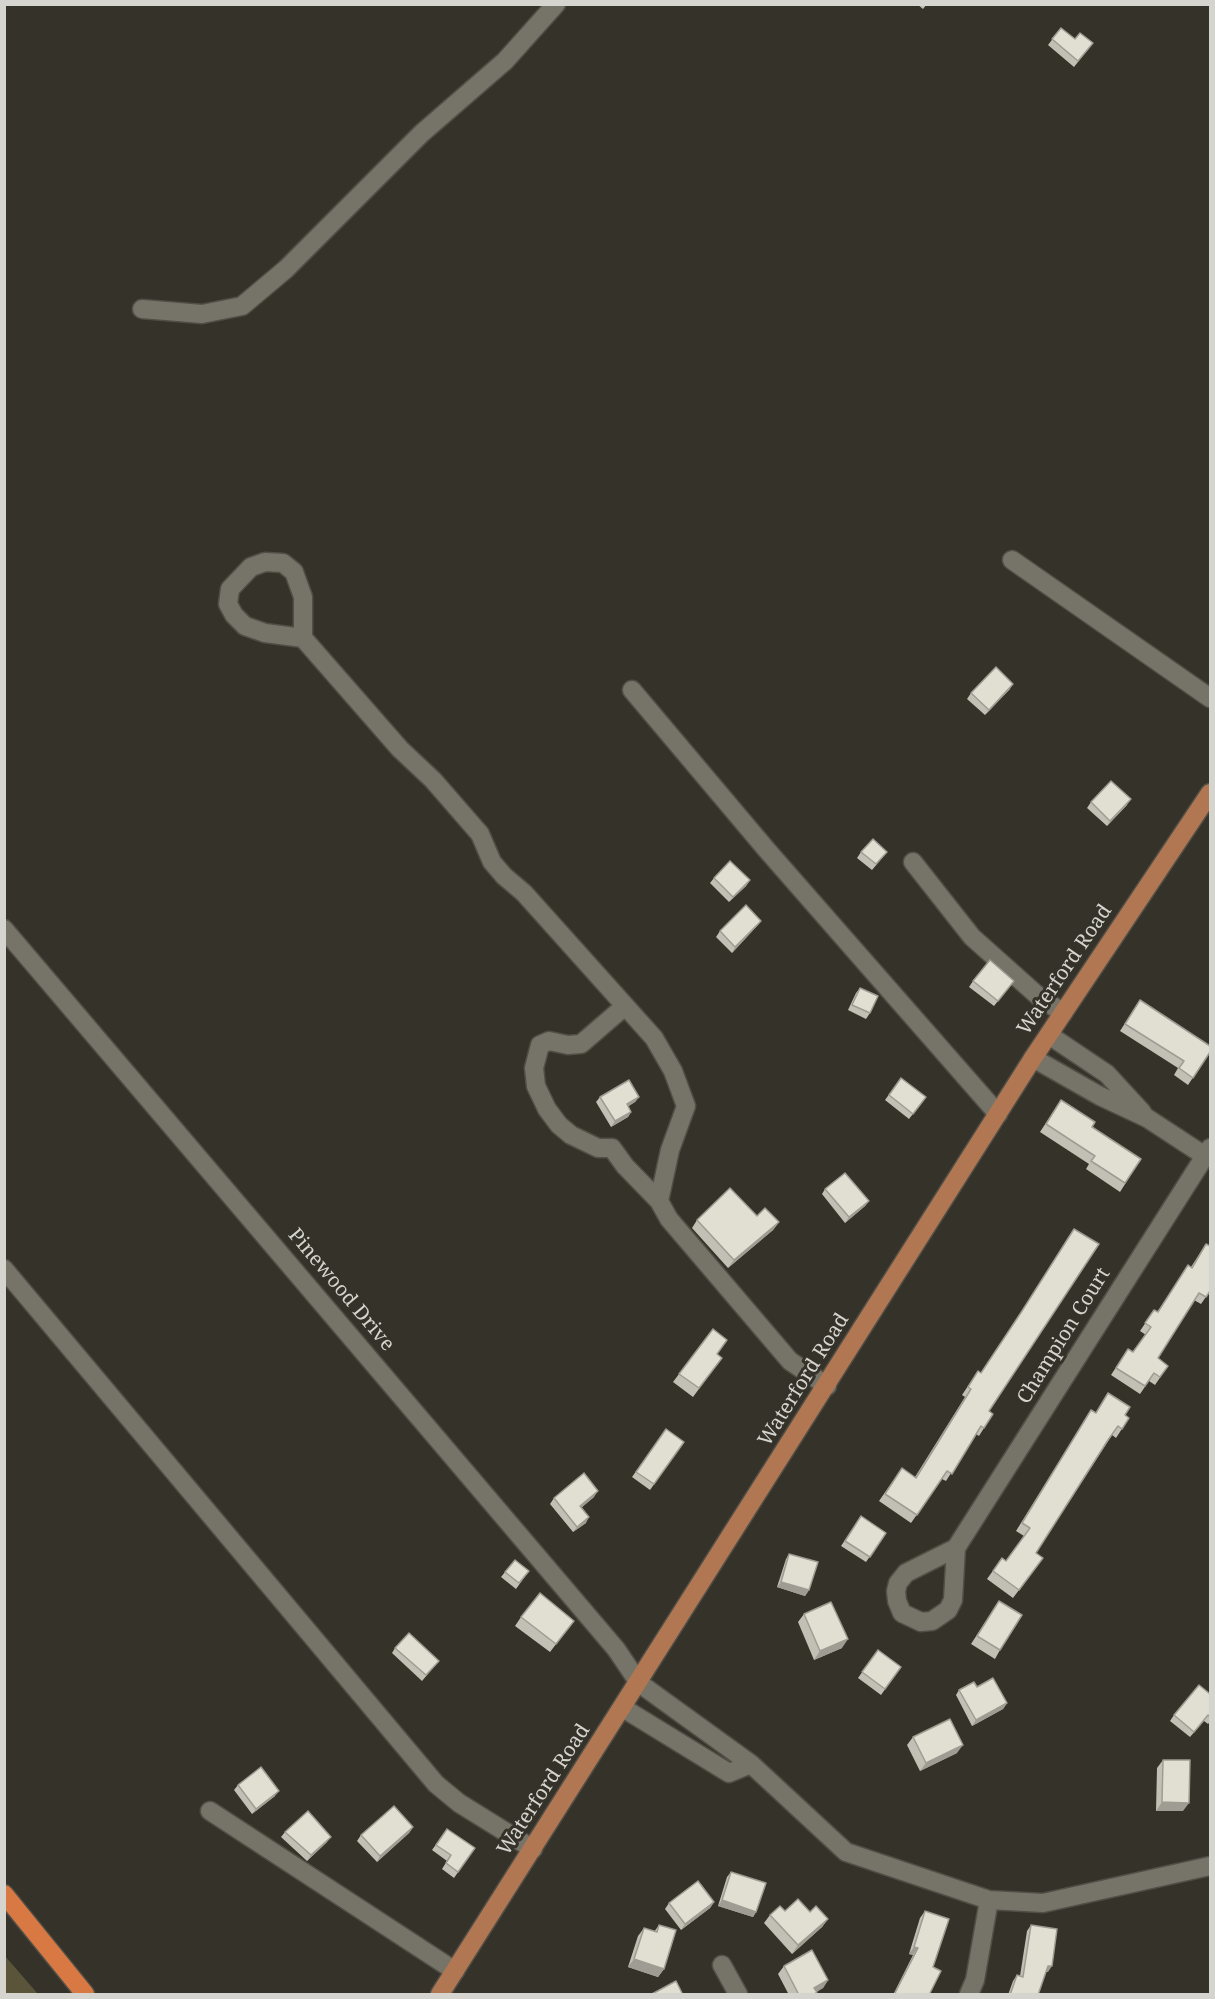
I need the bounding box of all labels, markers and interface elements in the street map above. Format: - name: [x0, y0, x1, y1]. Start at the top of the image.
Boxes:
- street label: Waterford Road: [1013, 900, 1117, 1040]
- street label: Pinewood Drive: [283, 1224, 399, 1356]
- street label: Champion Court: [1012, 1263, 1116, 1409]
- street label: Waterford Road: [754, 1309, 854, 1451]
- street label: Waterford Road: [493, 1720, 595, 1860]

